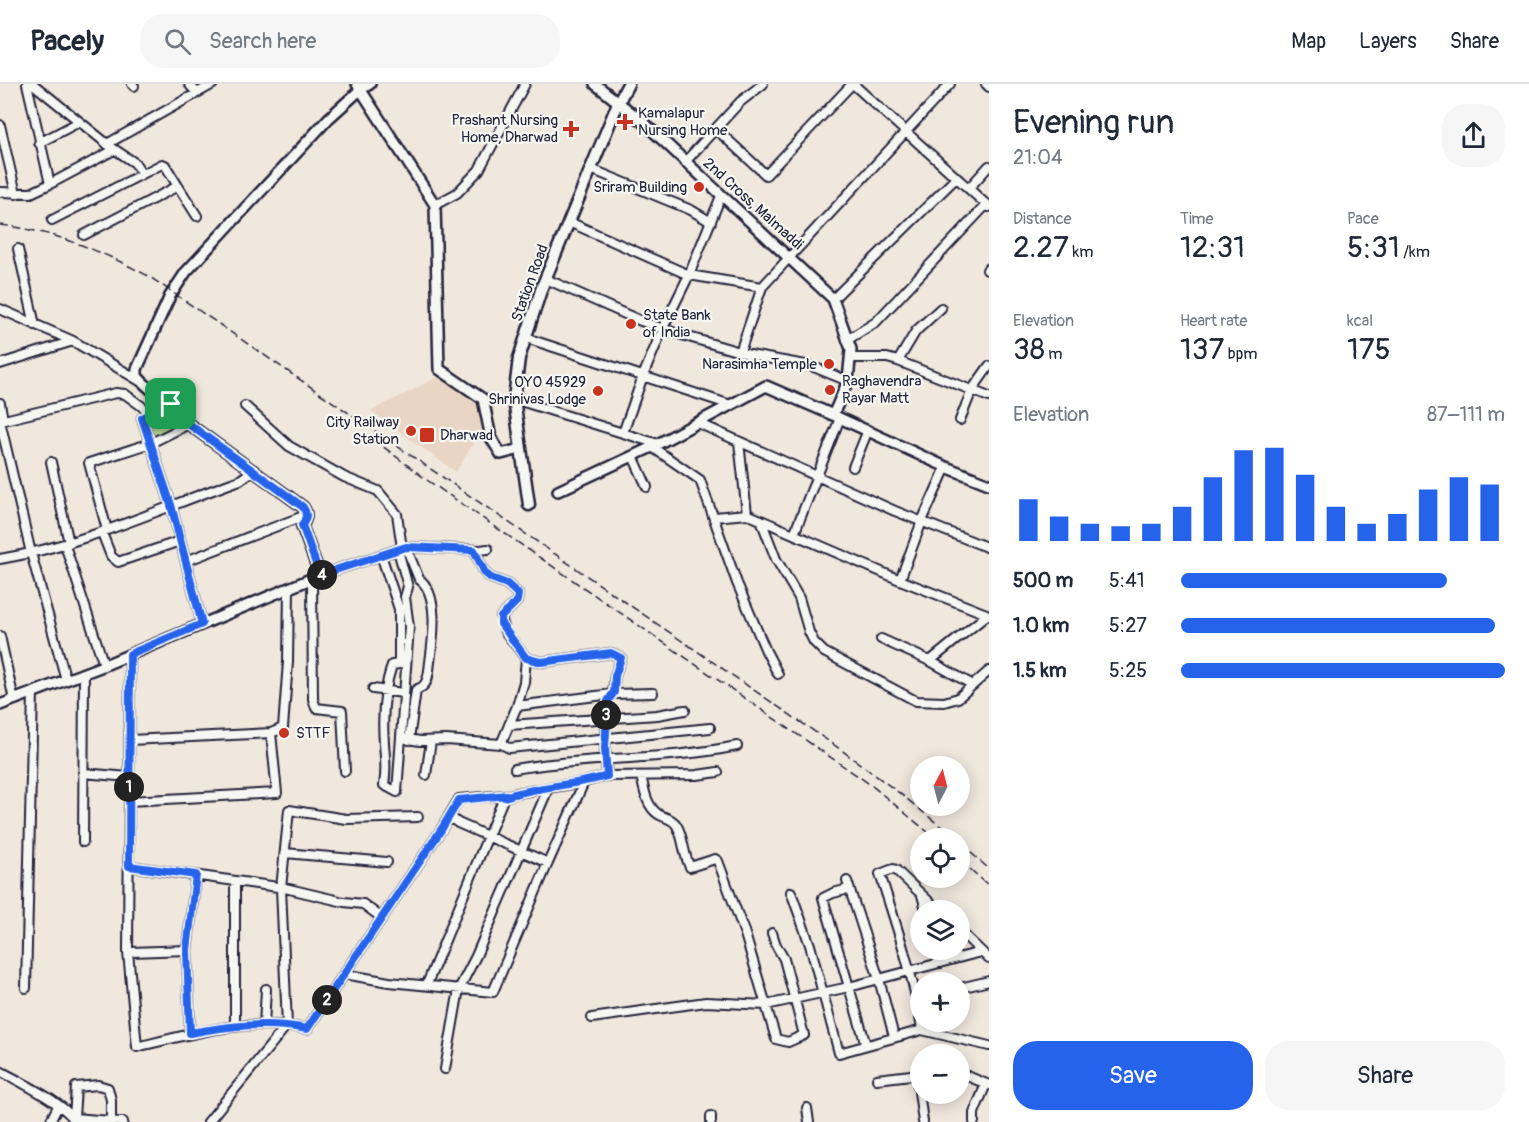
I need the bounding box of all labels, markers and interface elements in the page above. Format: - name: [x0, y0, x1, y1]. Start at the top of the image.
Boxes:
- search box: [140, 14, 560, 68]
- text: Pacely: [30, 24, 104, 59]
- icon: search: [161, 25, 194, 58]
- text: Search here: [209, 27, 316, 55]
- text: Map: [1291, 28, 1326, 55]
- text: Layers: [1359, 28, 1417, 55]
- text: Share: [1450, 28, 1499, 55]
- text: Evening run: [1013, 102, 1174, 143]
- place label: Kamalapur Nursing Home: [638, 104, 728, 140]
- button: share: [1442, 104, 1505, 167]
- place label: Prashant Nursing Home, Dharwad: [451, 111, 558, 147]
- marker: Kamalapur Nursing Home: [616, 113, 634, 131]
- marker: Prashant Nursing Home, Dharwad: [562, 120, 580, 138]
- text: 21:04: [1013, 145, 1063, 170]
- street label: 2nd Cross, Malmaddi: [699, 154, 807, 254]
- place label: Sriram Building: [593, 178, 687, 197]
- marker: Sriram Building: [692, 180, 706, 194]
- text: Distance: [1013, 209, 1072, 229]
- text: Time: [1180, 209, 1213, 229]
- text: Pace: [1347, 209, 1379, 229]
- text: 2.27: [1013, 229, 1069, 266]
- text: 12:31: [1180, 229, 1245, 266]
- text: 5:31: [1347, 229, 1400, 266]
- street label: Station Road: [507, 242, 553, 324]
- text: km: [1069, 242, 1093, 262]
- text: /km: [1400, 242, 1430, 262]
- place label: State Bank of India: [643, 306, 712, 342]
- text: Elevation: [1013, 311, 1074, 331]
- text: Heart rate: [1180, 311, 1247, 331]
- text: kcal: [1347, 311, 1373, 331]
- marker: State Bank of India: [624, 317, 638, 331]
- text: 38: [1013, 331, 1045, 368]
- text: 137: [1180, 331, 1224, 368]
- text: 175: [1347, 331, 1391, 368]
- text: m: [1045, 344, 1063, 364]
- text: bpm: [1224, 344, 1257, 364]
- place label: Narasimha Temple: [702, 355, 818, 374]
- marker: Narasimha Temple: [822, 357, 836, 371]
- place label: Raghavendra Rayar Matt: [842, 372, 921, 408]
- place label: OYO 45929 Shrinivas Lodge: [488, 373, 587, 409]
- pin: [145, 378, 196, 429]
- marker: Raghavendra Rayar Matt: [823, 383, 837, 397]
- marker: OYO 45929 Shrinivas Lodge: [591, 384, 605, 398]
- icon: arrive: [154, 387, 187, 420]
- text: Elevation: [1013, 402, 1089, 427]
- text: 87–111 m: [1427, 402, 1505, 427]
- place label: City Railway Station: [326, 413, 400, 449]
- marker: City Railway Station: [404, 424, 418, 438]
- marker: Dharwad: [418, 426, 436, 444]
- place label: Dharwad: [440, 426, 493, 445]
- pin: 4: [307, 560, 337, 590]
- text: 4: [317, 565, 327, 585]
- text: 500 m: [1013, 568, 1073, 593]
- text: 5:41: [1109, 568, 1145, 593]
- text: 1.0 km: [1013, 613, 1069, 638]
- text: 5:27: [1109, 613, 1147, 638]
- text: 1.5 km: [1013, 658, 1066, 683]
- text: 5:25: [1109, 658, 1147, 683]
- pin: 3: [591, 700, 621, 730]
- text: 3: [602, 705, 610, 725]
- place label: STTF: [296, 724, 330, 743]
- marker: STTF: [277, 726, 291, 740]
- north arrow: [910, 756, 970, 816]
- map controls: [910, 756, 970, 1104]
- pin: 1: [114, 772, 144, 802]
- text: 1: [126, 777, 132, 797]
- button: locate: [910, 828, 970, 888]
- button: layers: [910, 900, 970, 960]
- button: +: [910, 972, 970, 1032]
- pin: 2: [312, 985, 342, 1015]
- text: 2: [323, 990, 331, 1010]
- button: Save: [1013, 1041, 1253, 1110]
- button: Share: [1265, 1041, 1505, 1110]
- button: −: [910, 1044, 970, 1104]

